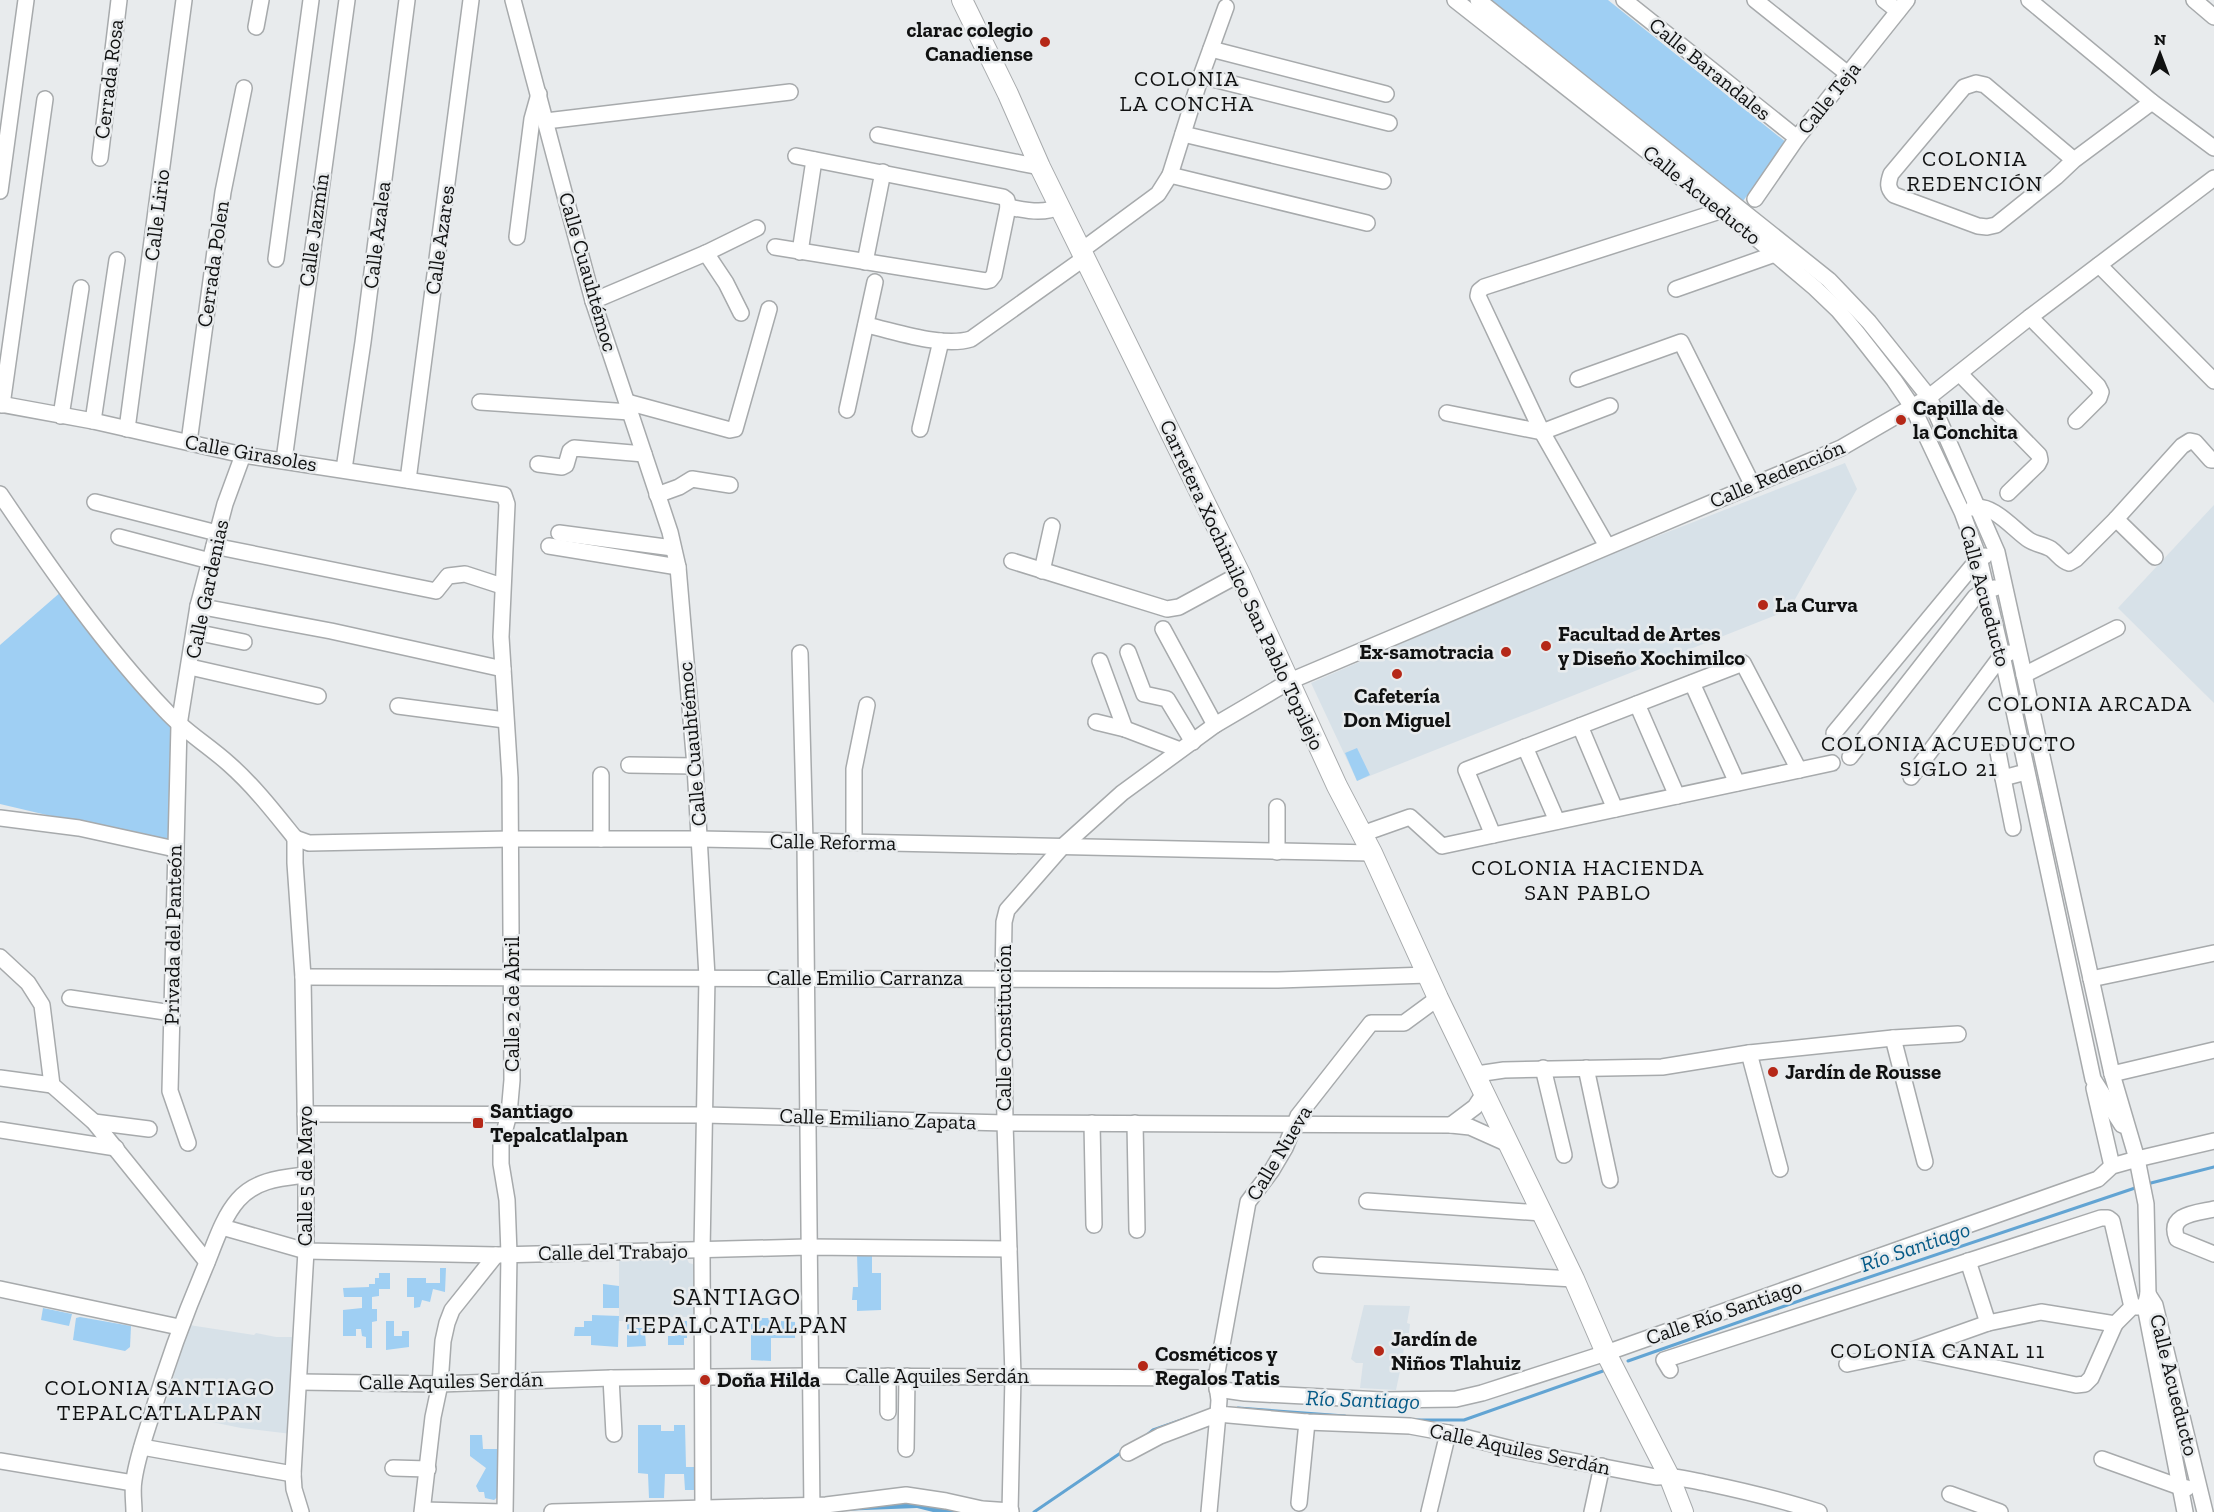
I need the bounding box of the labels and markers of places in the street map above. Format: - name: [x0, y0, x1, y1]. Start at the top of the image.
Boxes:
- place label: clarac colegio Canadiense: [907, 17, 1033, 66]
- marker: clarac colegio Canadiense: [1038, 35, 1052, 49]
- place label: Capilla de la Conchita: [1913, 395, 2018, 444]
- marker: Capilla de la Conchita: [1894, 413, 1908, 427]
- place label: La Curva: [1775, 592, 1858, 617]
- marker: La Curva: [1756, 598, 1770, 612]
- place label: Facultad de Artes y Diseño Xochimilco: [1558, 621, 1745, 670]
- place label: Ex-samotracia: [1359, 639, 1494, 664]
- marker: Facultad de Artes y Diseño Xochimilco: [1539, 639, 1553, 653]
- marker: Ex-samotracia: [1499, 645, 1513, 659]
- marker: Cafetería Don Miguel: [1390, 667, 1404, 681]
- place label: Cafetería Don Miguel: [1343, 683, 1451, 732]
- place label: Jardín de Rousse: [1785, 1059, 1941, 1084]
- marker: Jardín de Rousse: [1766, 1065, 1780, 1079]
- place label: Santiago Tepalcatlalpan: [490, 1098, 629, 1147]
- marker: Santiago Tepalcatlalpan: [471, 1116, 485, 1130]
- place label: Jardín de Niños Tlahuiz: [1391, 1326, 1521, 1375]
- place label: Cosméticos y Regalos Tatis: [1155, 1341, 1280, 1390]
- marker: Jardín de Niños Tlahuiz: [1372, 1344, 1386, 1358]
- marker: Cosméticos y Regalos Tatis: [1136, 1359, 1150, 1373]
- place label: Doña Hilda: [717, 1367, 821, 1392]
- marker: Doña Hilda: [698, 1373, 712, 1387]

